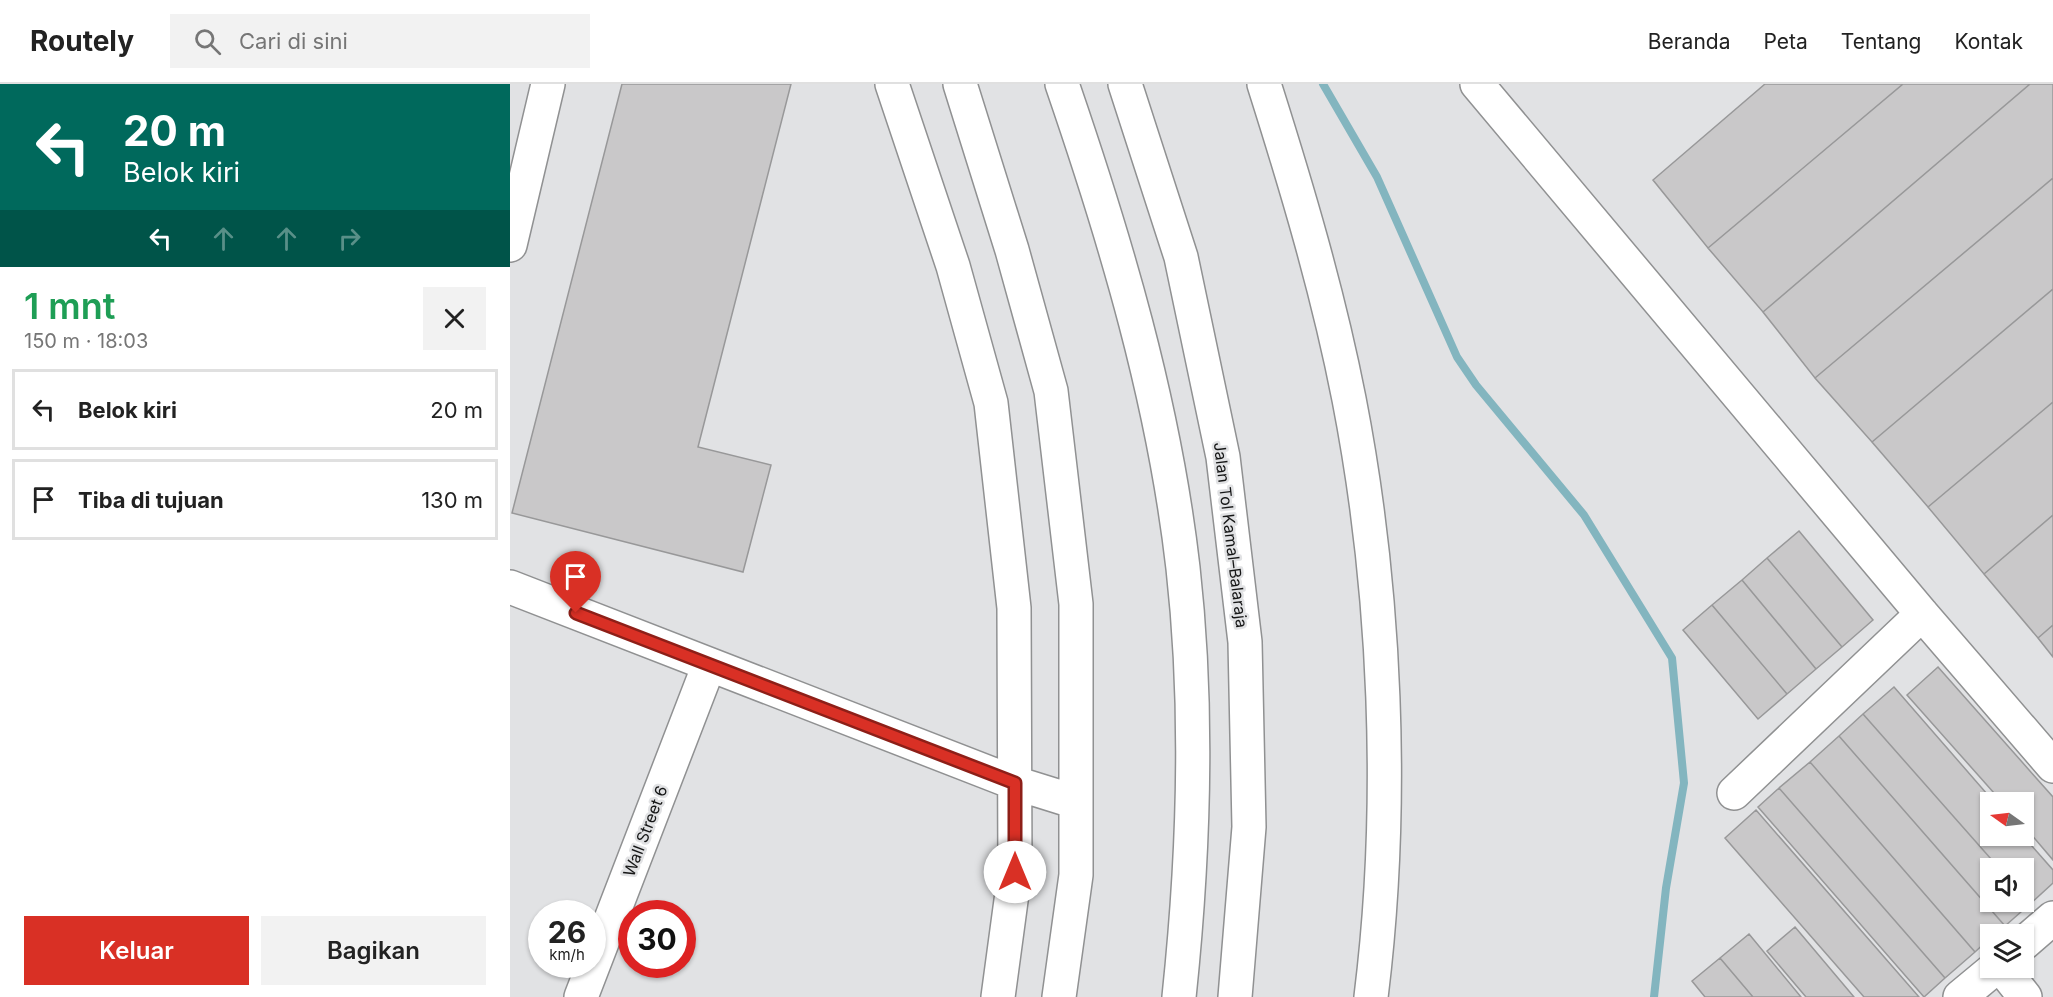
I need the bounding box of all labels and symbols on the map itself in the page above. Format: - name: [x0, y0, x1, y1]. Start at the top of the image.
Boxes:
- street label: Jalan Tol Kamal–Balaraja: [1210, 441, 1252, 629]
- pin: [550, 551, 601, 613]
- street label: Wall Street 6: [619, 783, 671, 879]
- north arrow: [1980, 792, 2034, 846]
- position arrow: [983, 840, 1047, 904]
- speed limit sign: 30: [618, 900, 696, 978]

